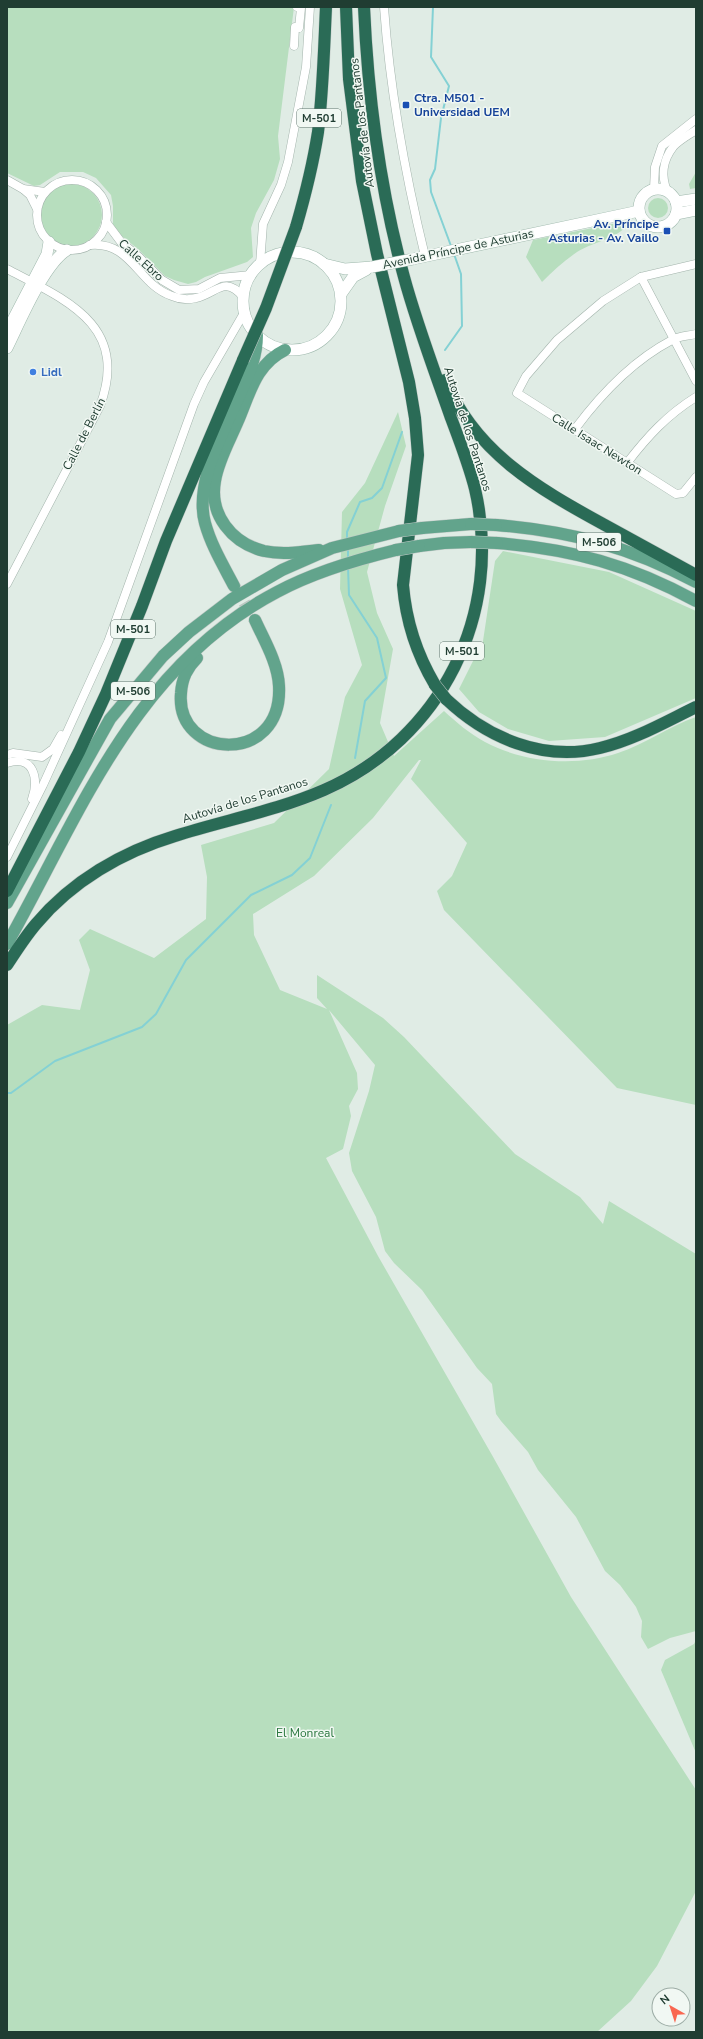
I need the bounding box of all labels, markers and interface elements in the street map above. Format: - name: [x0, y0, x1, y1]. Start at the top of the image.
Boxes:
- street label: Autovía de los Pantanos: [346, 57, 378, 189]
- place label: Ctra. M501 - Universidad UEM: [414, 90, 510, 120]
- marker: Ctra. M501 - Universidad UEM: [401, 100, 411, 110]
- road number: M-501: [297, 109, 341, 127]
- place label: Av. Príncipe Asturias - Av. Vaillo: [548, 216, 659, 246]
- street label: Avenida Príncipe de Asturias: [381, 225, 535, 273]
- marker: Av. Príncipe Asturias - Av. Vaillo: [662, 226, 672, 236]
- street label: Calle Ebro: [115, 235, 167, 285]
- place label: Lidl: [41, 364, 62, 380]
- street label: Autovía de los Pantanos: [440, 365, 496, 494]
- marker: Lidl: [28, 367, 38, 377]
- street label: Calle de Berlín: [59, 395, 109, 473]
- street label: Calle Isaac Newton: [549, 410, 645, 478]
- road number: M-506: [577, 533, 621, 551]
- road number: M-501: [111, 620, 155, 638]
- road number: M-501: [440, 642, 484, 660]
- road number: M-506: [111, 682, 155, 700]
- street label: Autovía de los Pantanos: [180, 773, 310, 827]
- park label: El Monreal: [276, 1725, 334, 1741]
- north arrow: [651, 1987, 691, 2027]
- text: N: [657, 1991, 673, 2008]

